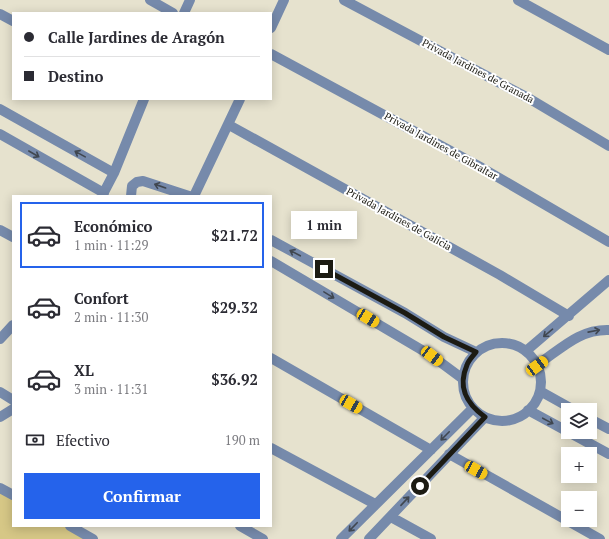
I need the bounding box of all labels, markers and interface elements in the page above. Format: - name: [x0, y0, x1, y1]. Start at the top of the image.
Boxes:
- text: Calle Jardines de Aragón: [48, 27, 225, 47]
- street label: Privada Jardines de Granada: [420, 36, 536, 106]
- text: Destino: [48, 66, 103, 86]
- street label: Privada Jardines de Gibraltar: [382, 109, 500, 183]
- one-way arrow: [74, 149, 86, 157]
- one-way arrow: [28, 150, 40, 158]
- one-way arrow: [155, 181, 167, 189]
- street label: Privada Jardines de Galicia: [344, 185, 454, 253]
- callout: 1 min: [291, 211, 357, 239]
- text: Económico: [74, 216, 152, 236]
- text: 1 min: [306, 216, 342, 234]
- icon: car: [26, 217, 62, 253]
- text: $21.72: [211, 225, 258, 245]
- text: 1 min · 11:29: [74, 236, 148, 254]
- one-way arrow: [289, 248, 301, 256]
- route end: [315, 260, 333, 278]
- text: Confort: [74, 288, 129, 308]
- icon: car: [26, 289, 62, 325]
- one-way arrow: [323, 291, 335, 299]
- text: $29.32: [211, 297, 258, 317]
- car: [355, 307, 381, 329]
- text: 2 min · 11:30: [74, 308, 148, 326]
- one-way arrow: [587, 327, 600, 335]
- one-way arrow: [542, 329, 553, 338]
- car: [419, 344, 445, 368]
- car: [524, 354, 550, 378]
- text: XL: [74, 360, 94, 380]
- icon: car: [26, 361, 62, 397]
- text: $36.92: [211, 369, 258, 389]
- text: 3 min · 11:31: [74, 380, 148, 398]
- car: [338, 393, 364, 415]
- map controls: [561, 403, 597, 527]
- button: layers: [561, 403, 597, 439]
- one-way arrow: [542, 418, 554, 425]
- icon: cash: [24, 429, 46, 451]
- text: Efectivo: [56, 430, 110, 450]
- text: 190 m: [225, 431, 260, 449]
- one-way arrow: [440, 431, 450, 441]
- button: +: [561, 447, 597, 483]
- car: [463, 459, 489, 481]
- button: Confirmar: [24, 473, 260, 519]
- route start: [411, 477, 429, 495]
- button: −: [561, 491, 597, 527]
- one-way arrow: [401, 496, 410, 506]
- one-way arrow: [348, 522, 358, 532]

